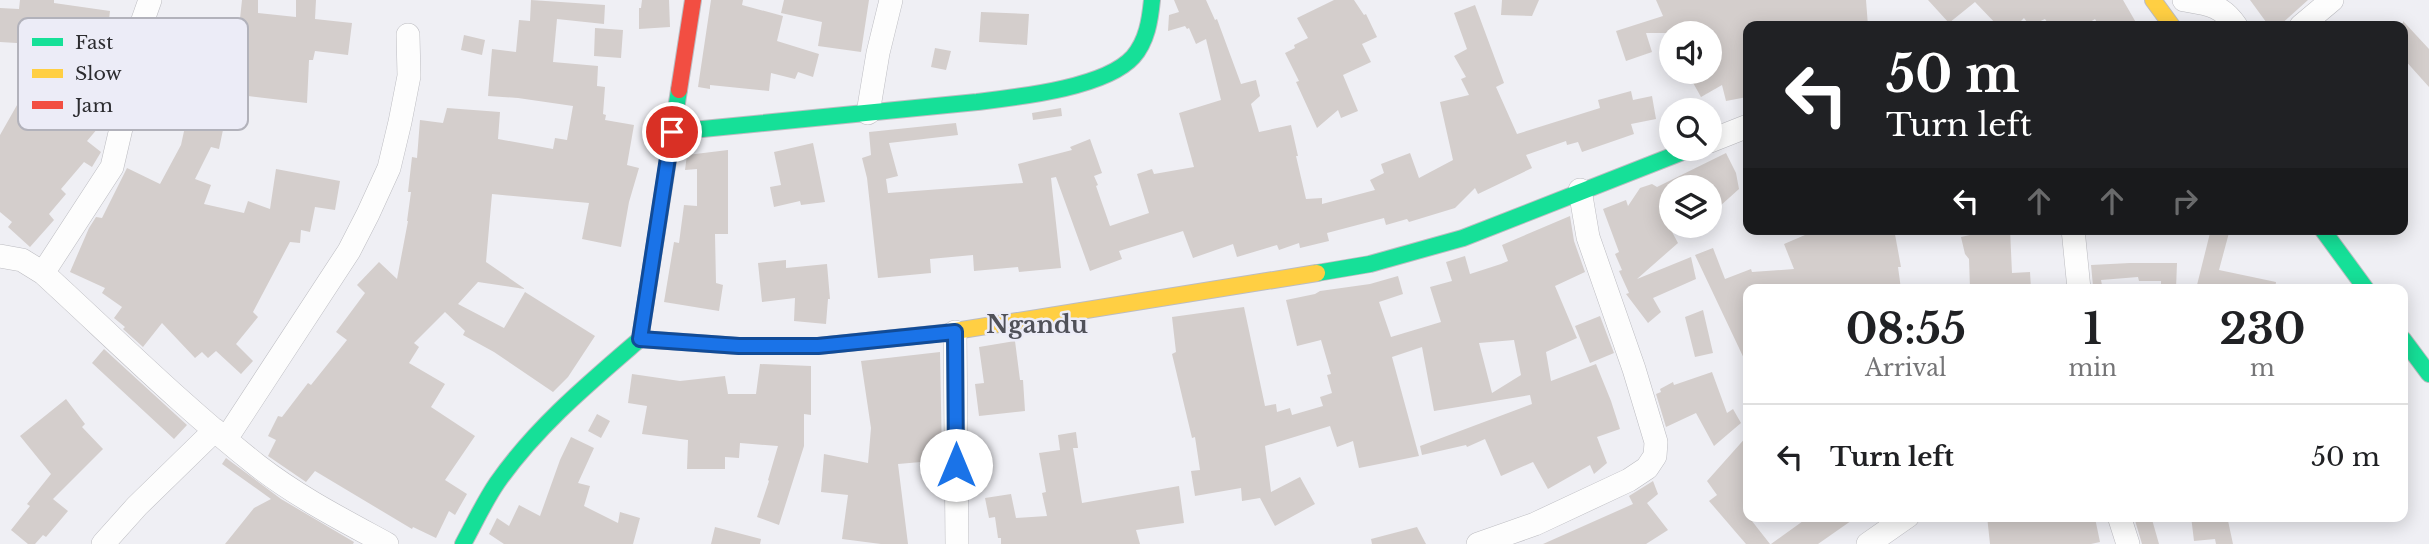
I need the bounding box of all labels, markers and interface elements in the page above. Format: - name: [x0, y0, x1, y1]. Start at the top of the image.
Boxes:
- legend: [18, 18, 248, 130]
- map controls: [1659, 21, 1722, 238]
- button: sound: [1659, 21, 1722, 84]
- text: Fast: [75, 31, 114, 54]
- text: 50 m: [1886, 44, 2019, 105]
- icon: left: [1771, 49, 1862, 140]
- text: Slow: [75, 62, 122, 85]
- text: Jam: [72, 94, 113, 117]
- button: search: [1659, 98, 1722, 161]
- pin: [642, 102, 702, 162]
- text: Turn left: [1886, 105, 2032, 145]
- icon: arrive: [653, 113, 691, 151]
- button: layers: [1659, 175, 1722, 238]
- icon: left: [1947, 182, 1985, 220]
- icon: ahead: [2020, 182, 2058, 220]
- icon: ahead: [2093, 182, 2131, 220]
- icon: right: [2166, 182, 2204, 220]
- text: 08:55: [1846, 303, 1966, 355]
- text: 1: [2084, 303, 2102, 355]
- text: 230: [2220, 303, 2305, 355]
- district label: Ngandu: [986, 310, 1088, 339]
- text: Arrival: [1865, 354, 1947, 382]
- text: min: [2069, 354, 2117, 382]
- text: m: [2250, 354, 2275, 382]
- position arrow: [919, 428, 993, 502]
- icon: left: [1771, 438, 1809, 476]
- text: Turn left: [1830, 441, 1954, 473]
- text: 50 m: [2311, 441, 2380, 473]

